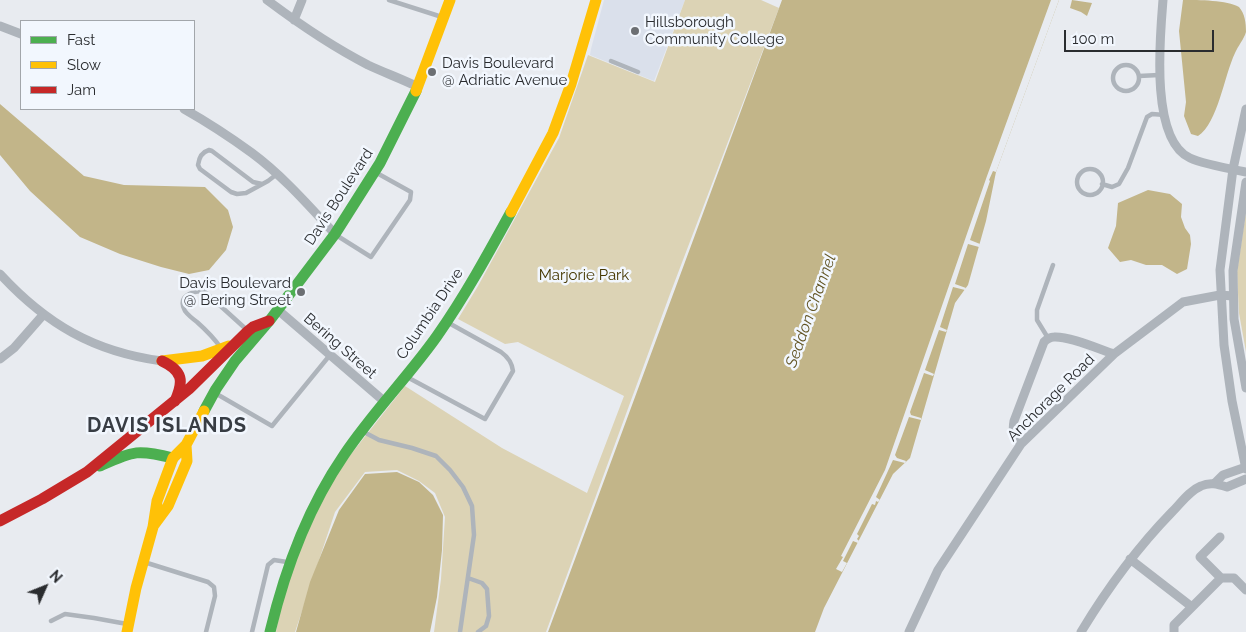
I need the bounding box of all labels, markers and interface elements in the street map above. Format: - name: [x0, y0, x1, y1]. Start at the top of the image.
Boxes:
- place label: Hillsborough Community College: [645, 13, 784, 48]
- legend: [20, 20, 195, 110]
- scale bar: [1066, 20, 1216, 52]
- marker: Hillsborough Community College: [629, 25, 641, 37]
- text: 100 m: [1072, 30, 1114, 48]
- text: Fast: [67, 31, 95, 49]
- place label: Davis Boulevard @ Adriatic Avenue: [442, 54, 567, 89]
- text: Slow: [67, 56, 101, 74]
- marker: Davis Boulevard @ Adriatic Avenue: [426, 66, 438, 78]
- text: Jam: [67, 81, 96, 99]
- street label: Davis Boulevard: [301, 145, 377, 249]
- water label: Seddon Channel: [782, 252, 840, 370]
- street label: Columbia Drive: [393, 265, 467, 363]
- park label: Marjorie Park: [539, 266, 629, 284]
- place label: Davis Boulevard @ Bering Street: [179, 274, 291, 309]
- marker: Davis Boulevard @ Bering Street: [295, 286, 307, 298]
- street label: Bering Street: [300, 309, 380, 383]
- street label: Anchorage Road: [1004, 351, 1098, 445]
- district label: DAVIS ISLANDS: [85, 414, 249, 438]
- north arrow: [20, 562, 70, 612]
- text: N: [46, 567, 65, 586]

